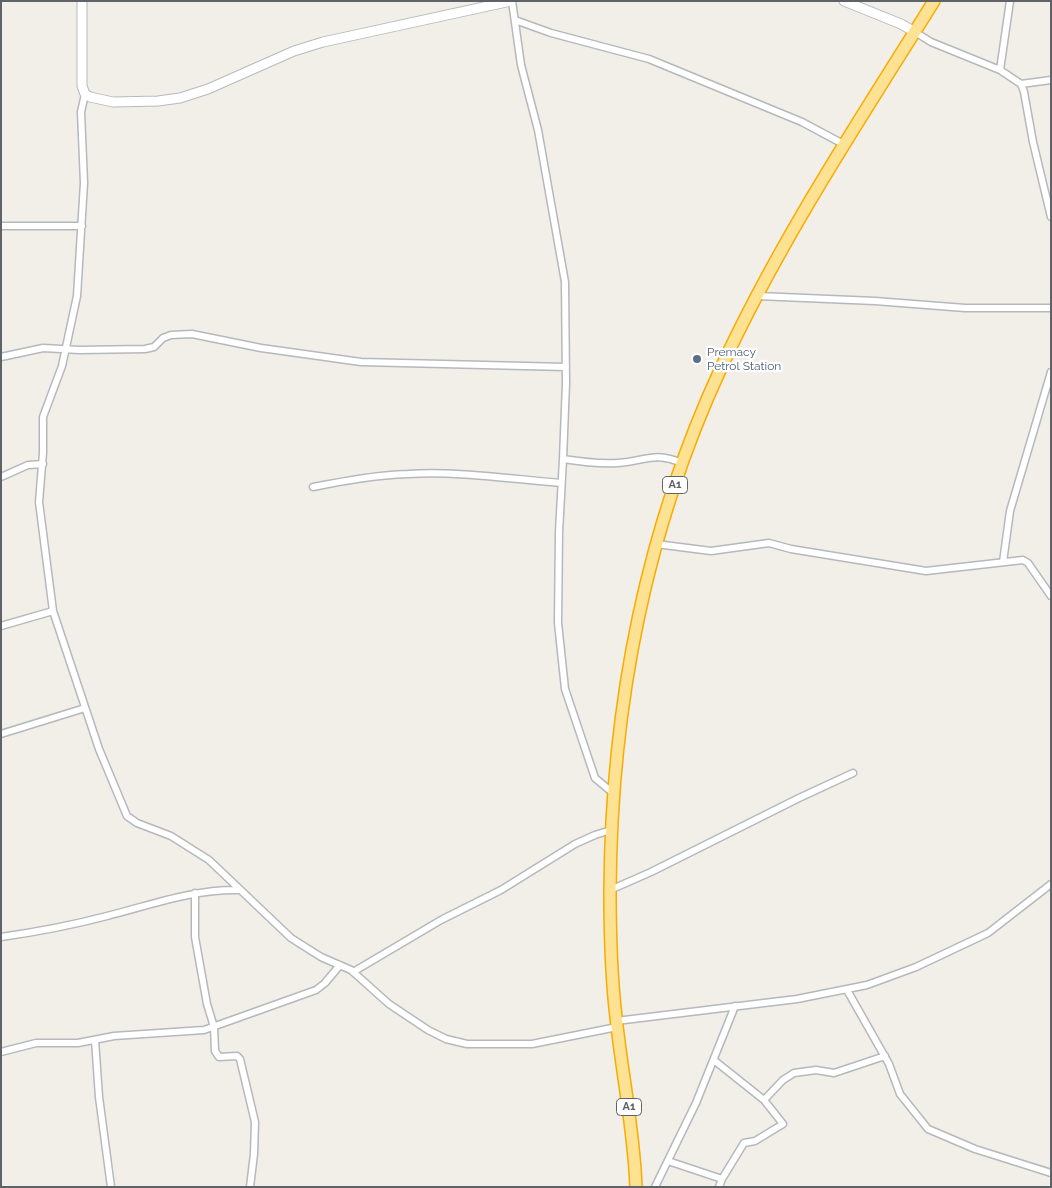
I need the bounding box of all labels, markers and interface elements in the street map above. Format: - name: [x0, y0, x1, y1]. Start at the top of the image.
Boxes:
- place label: Premacy Petrol Station: [707, 345, 781, 373]
- marker: Premacy Petrol Station: [691, 353, 703, 365]
- road number: A1: [662, 476, 688, 494]
- road number: A1: [616, 1098, 642, 1116]

